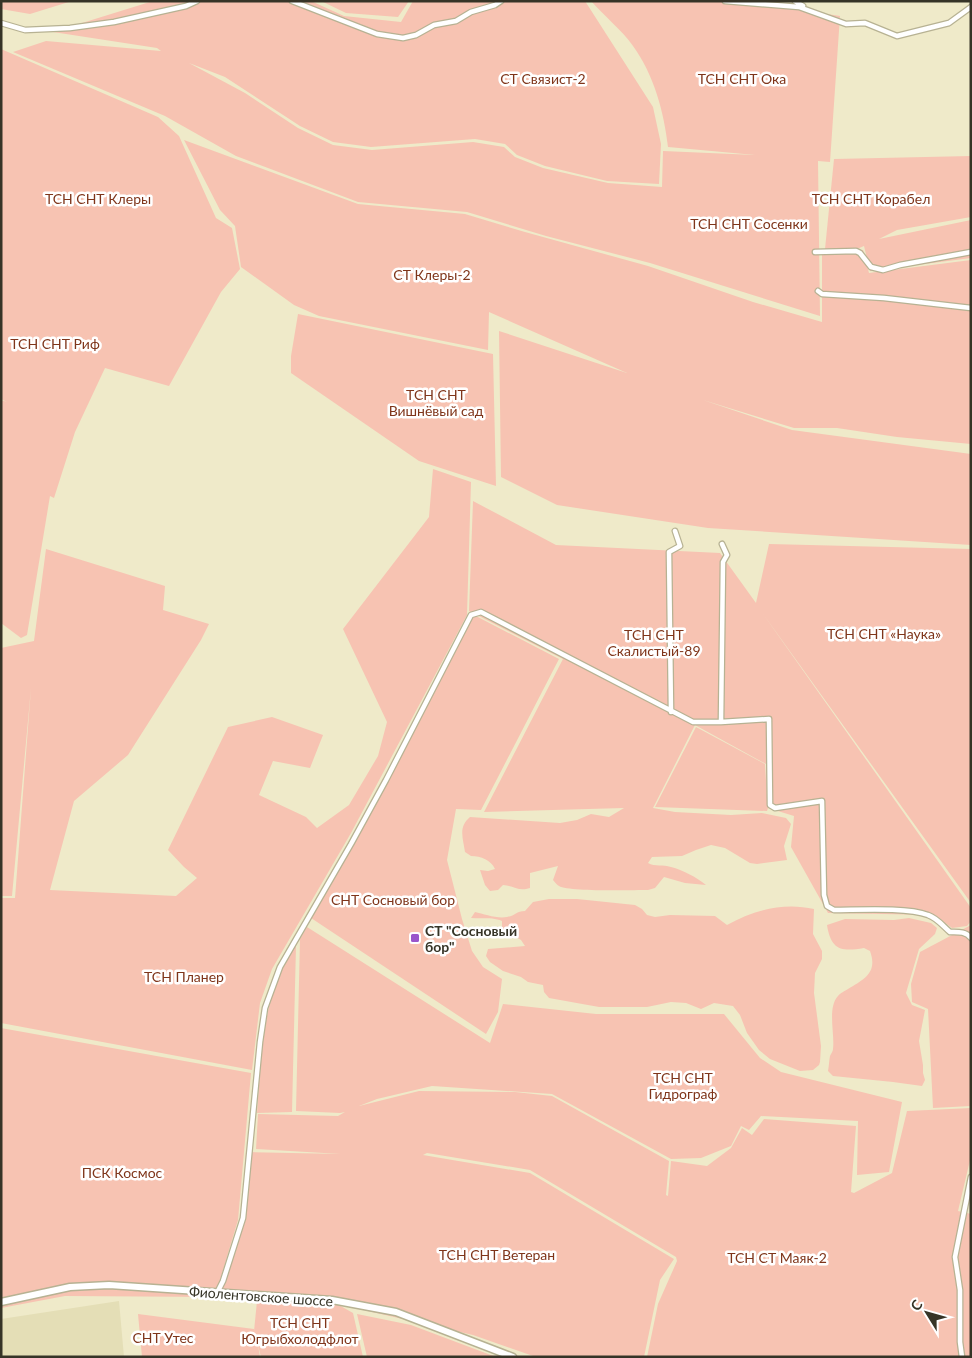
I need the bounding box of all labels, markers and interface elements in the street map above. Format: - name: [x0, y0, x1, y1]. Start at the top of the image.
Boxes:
- park label: СТ Связист-2: [500, 70, 586, 87]
- park label: ТСН СНТ Ока: [698, 70, 786, 87]
- park label: ТСН СНТ Клеры: [45, 190, 151, 207]
- park label: ТСН СНТ Корабел: [812, 190, 930, 207]
- park label: ТСН СНТ Сосенки: [690, 215, 808, 232]
- park label: СТ Клеры-2: [393, 266, 471, 283]
- park label: ТСН СНТ Риф: [10, 335, 100, 352]
- park label: ТСН СНТ Вишнёвый сад: [389, 386, 484, 419]
- park label: ТСН СНТ «Наука»: [827, 625, 941, 642]
- park label: ТСН СНТ Скалистый-89: [607, 626, 701, 659]
- park label: СНТ Сосновый бор: [331, 891, 455, 908]
- place label: СТ "Сосновый бор": [425, 922, 517, 955]
- marker: СТ "Сосновый бор": [409, 932, 421, 944]
- park label: ТСН Планер: [144, 968, 224, 985]
- park label: ТСН СНТ Гидрограф: [649, 1069, 718, 1102]
- park label: ПСК Космос: [82, 1164, 163, 1181]
- park label: ТСН СНТ Ветеран: [439, 1246, 555, 1263]
- park label: ТСН СТ Маяк-2: [727, 1249, 827, 1266]
- street label: Фиолентовское шоссе: [188, 1282, 334, 1310]
- north arrow: [902, 1288, 952, 1338]
- text: С: [907, 1295, 926, 1314]
- park label: ТСН СНТ Югрыбхолодфлот: [241, 1314, 359, 1347]
- park label: СНТ Утес: [132, 1329, 194, 1346]

